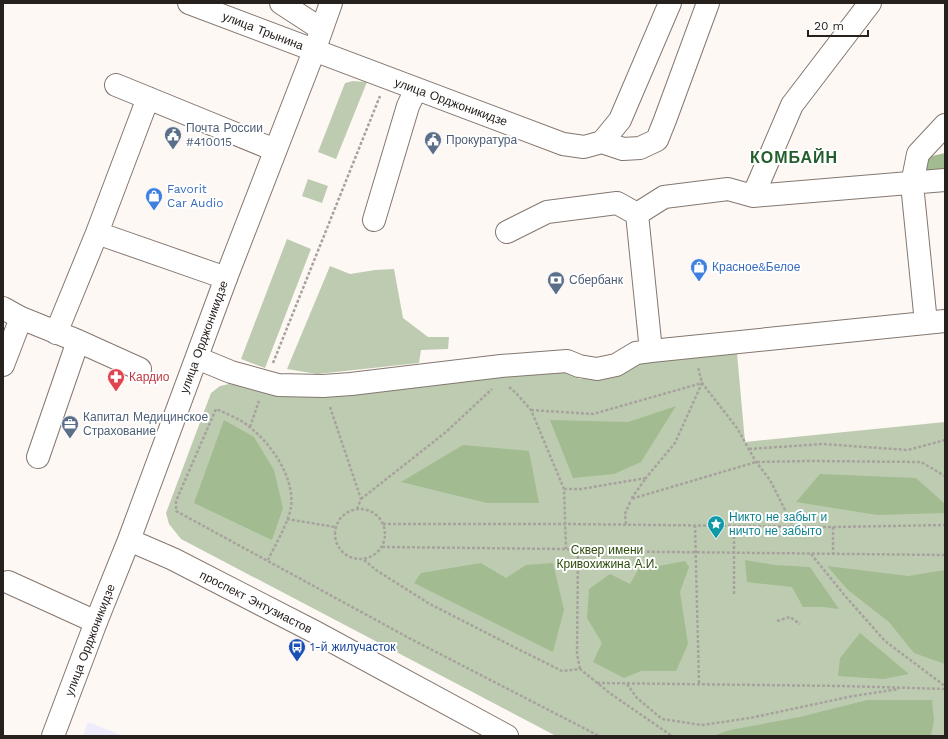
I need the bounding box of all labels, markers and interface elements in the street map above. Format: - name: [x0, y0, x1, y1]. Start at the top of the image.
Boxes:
- street label: улица Трынина: [221, 9, 306, 53]
- scale bar: [808, 12, 868, 38]
- text: 20 m: [814, 19, 844, 33]
- street label: улица Орджоникидзе: [393, 75, 510, 129]
- place label: Почта России #410015: [186, 121, 263, 149]
- public building icon: Почта России #410015: [163, 125, 183, 150]
- public building icon: Прокуратура: [423, 130, 443, 155]
- place label: Прокуратура: [446, 133, 517, 147]
- district label: КОМБАЙН: [750, 148, 838, 167]
- place label: Favorit Car Audio: [167, 182, 223, 210]
- shop icon: Favorit Car Audio: [144, 186, 164, 211]
- shop icon: Красное&Белое: [689, 257, 709, 282]
- place label: Красное&Белое: [712, 260, 801, 274]
- bank icon: Сбербанк: [546, 270, 566, 295]
- place label: Сбербанк: [569, 273, 624, 287]
- street label: улица Орджоникидзе: [177, 278, 231, 395]
- pharmacy icon: Кардио: [106, 367, 126, 392]
- place label: Кардио: [129, 370, 170, 384]
- place label: Капитал Медицинское Страхование: [83, 410, 209, 438]
- office icon: Капитал Медицинское Страхование: [60, 414, 80, 439]
- place label: Никто не забыт и ничто не забыто: [729, 510, 827, 538]
- place icon: Никто не забыт и ничто не забыто: [706, 514, 726, 539]
- park label: Сквер имени Кривохижина А.И.: [557, 543, 658, 571]
- street label: проспект Энтузиастов: [198, 568, 314, 636]
- street label: улица Орджоникидзе: [62, 582, 118, 698]
- bus stop icon: 1-й жилучасток: [287, 637, 307, 662]
- place label: 1-й жилучасток: [310, 640, 396, 654]

